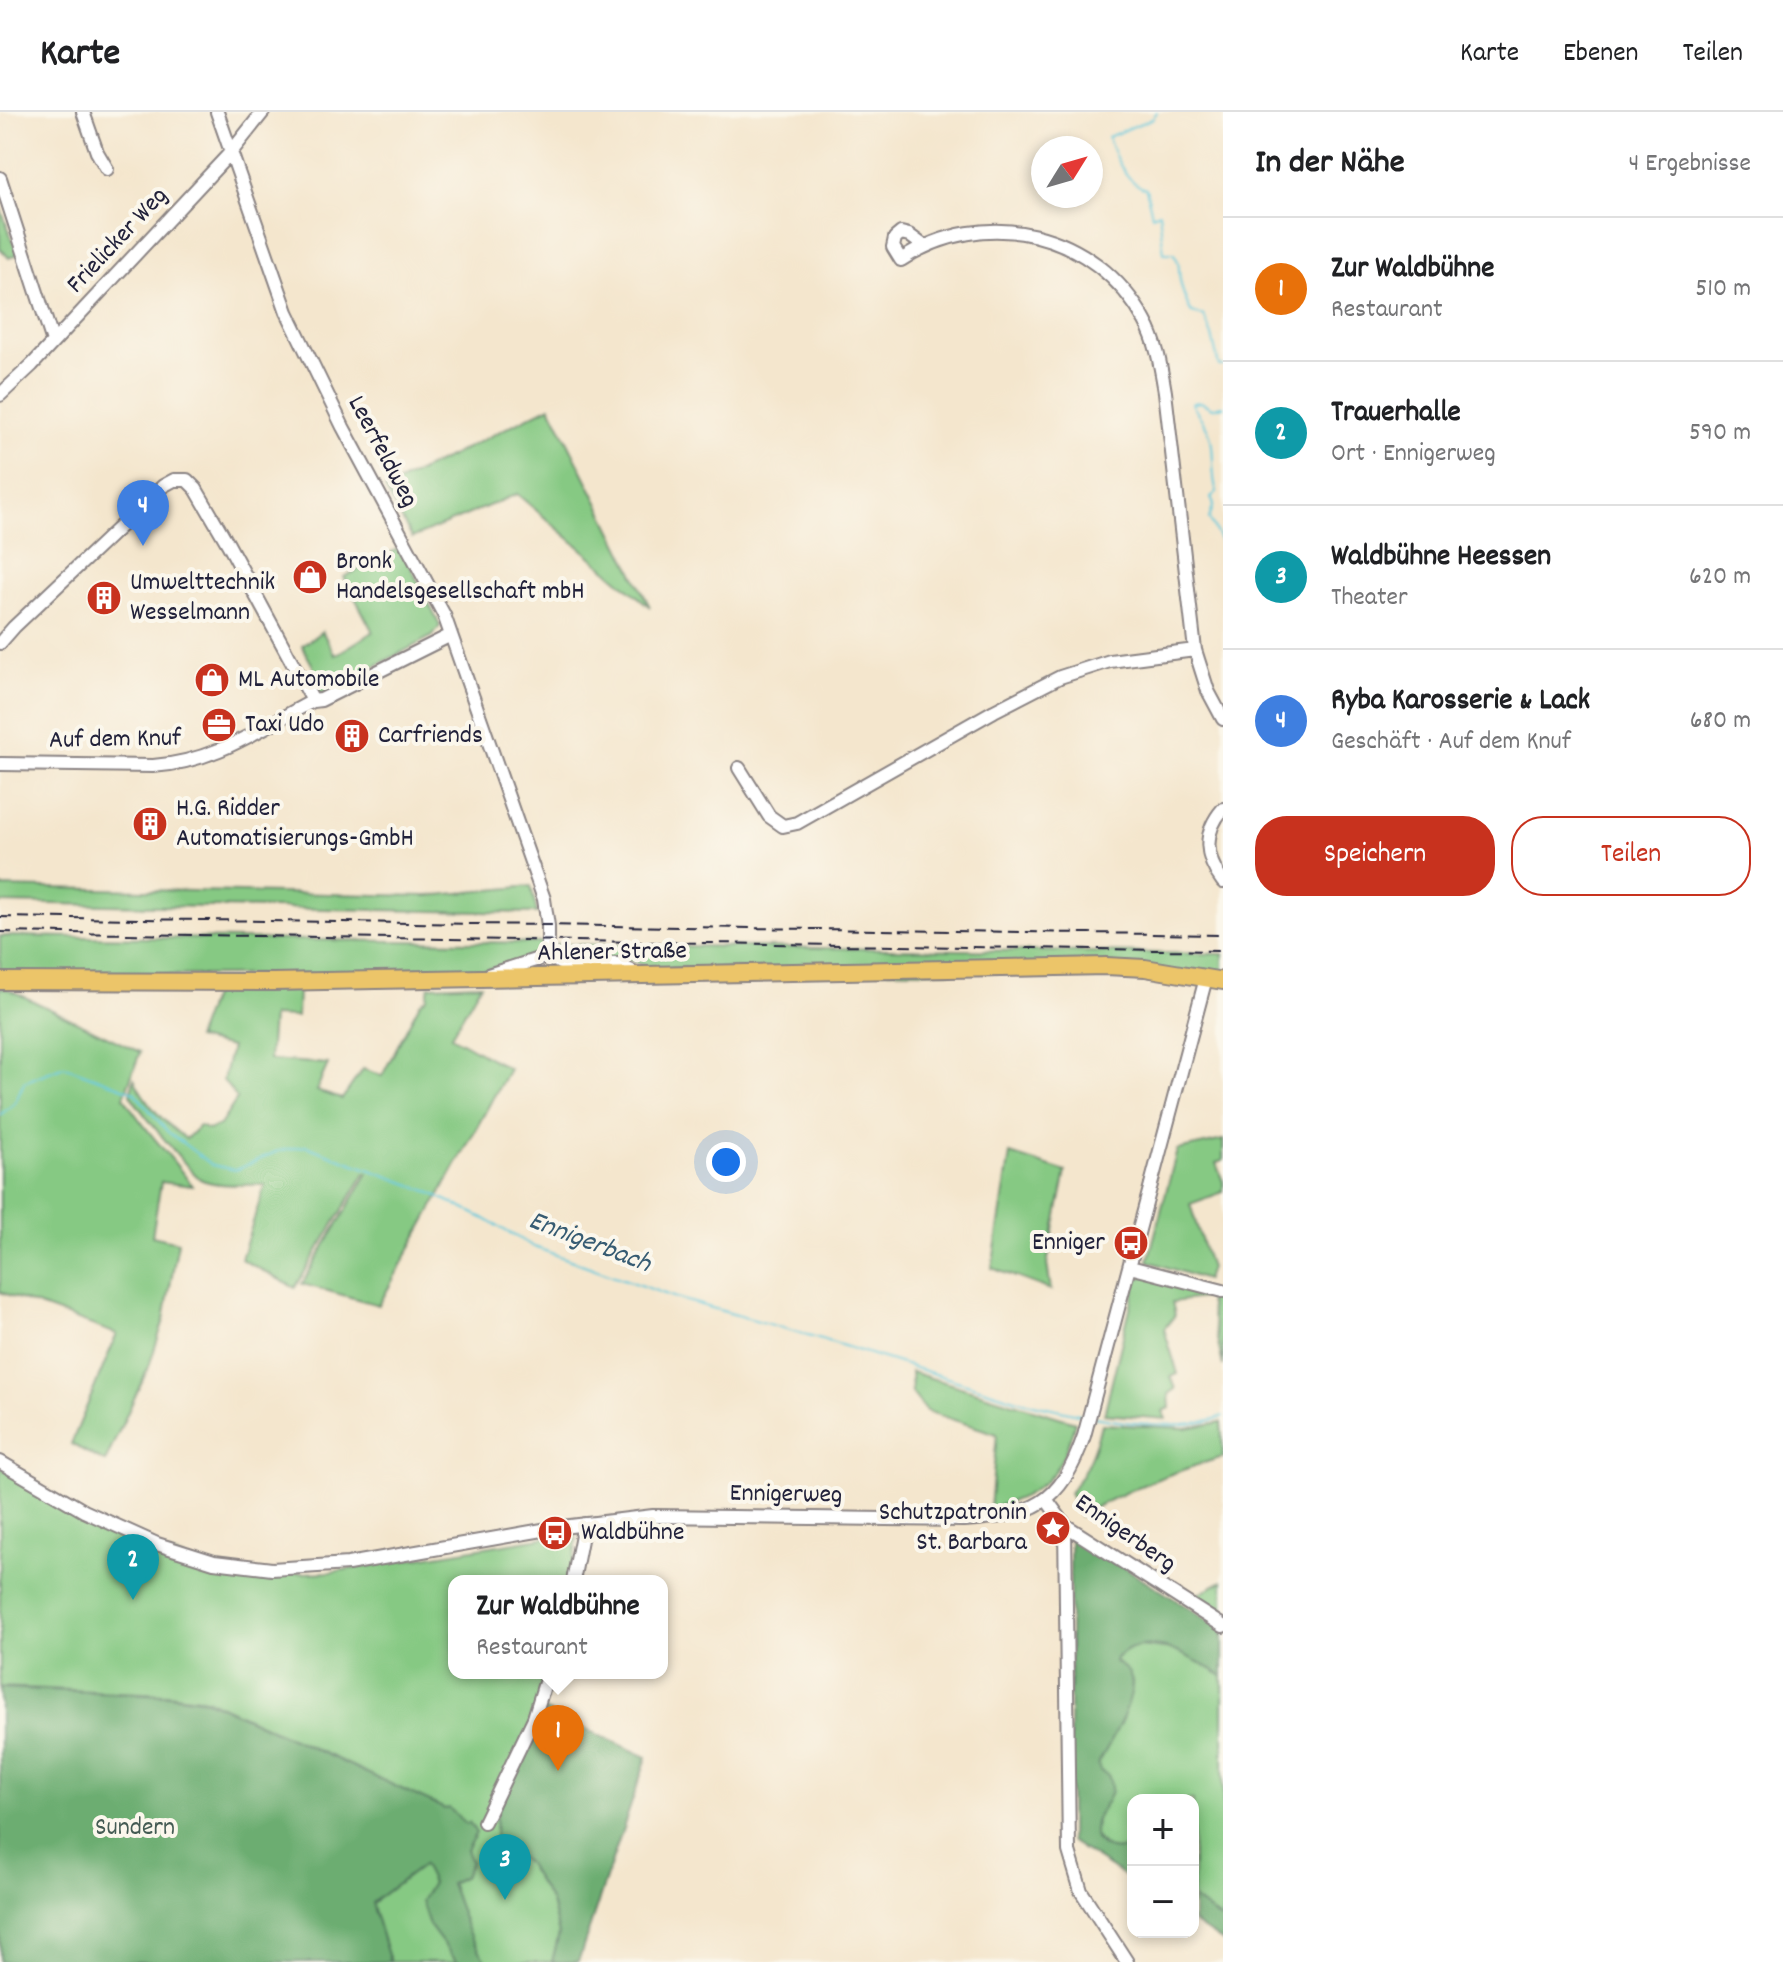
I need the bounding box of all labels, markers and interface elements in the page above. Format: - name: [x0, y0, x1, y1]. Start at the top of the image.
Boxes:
- text: Karte: [40, 28, 120, 83]
- text: Karte: [1460, 35, 1519, 75]
- text: Ebenen: [1563, 35, 1638, 75]
- text: Teilen: [1682, 35, 1743, 75]
- north arrow: [1031, 136, 1103, 208]
- text: In der Nähe: [1255, 140, 1405, 189]
- text: 4 Ergebnisse: [1629, 146, 1751, 183]
- street label: Frielicker Weg: [59, 179, 177, 303]
- text: Zur Waldbühne: [1331, 249, 1494, 292]
- text: 1: [1278, 271, 1284, 308]
- text: 510 m: [1695, 271, 1751, 308]
- text: Restaurant: [1331, 292, 1443, 329]
- street label: Leerfeldweg: [337, 390, 427, 514]
- text: Trauerhalle: [1331, 393, 1461, 436]
- text: 2: [1275, 415, 1287, 452]
- text: 590 m: [1689, 415, 1751, 452]
- text: Ort · Ennigerweg: [1331, 436, 1496, 473]
- pin: 4: [117, 480, 169, 546]
- text: Waldbühne Heessen: [1331, 537, 1551, 580]
- place label: Bronk Handelsgesellschaft mbH: [336, 544, 585, 611]
- shop icon: Bronk Handelsgesellschaft mbH: [291, 558, 329, 596]
- text: 3: [1275, 559, 1287, 596]
- text: 620 m: [1689, 559, 1751, 596]
- place label: Umwelttechnik Wesselmann: [130, 565, 275, 632]
- building icon: Umwelttechnik Wesselmann: [85, 579, 123, 617]
- text: Theater: [1331, 580, 1408, 617]
- shop icon: ML Automobile: [193, 661, 231, 699]
- place label: ML Automobile: [238, 662, 379, 699]
- text: Ryba Karosserie & Lack: [1331, 681, 1590, 724]
- text: 4: [1276, 703, 1286, 740]
- text: 680 m: [1690, 703, 1751, 740]
- office icon: Taxi Udo: [200, 706, 238, 744]
- place label: Taxi Udo: [245, 707, 324, 744]
- building icon: Carfriends: [333, 717, 371, 755]
- place label: Carfriends: [378, 718, 483, 755]
- street label: Auf dem Knuf: [49, 720, 182, 760]
- text: Geschäft · Auf dem Knuf: [1331, 724, 1571, 761]
- place label: H.G. Ridder Automatisierungs-GmbH: [176, 791, 414, 858]
- building icon: H.G. Ridder Automatisierungs-GmbH: [131, 805, 169, 843]
- button: Speichern: [1255, 816, 1495, 896]
- button: Teilen: [1511, 816, 1751, 896]
- street label: Ahlener Straße: [537, 933, 687, 973]
- your location: [706, 1142, 746, 1182]
- water label: Ennigerbach: [522, 1202, 657, 1286]
- bus stop icon: Enniger: [1112, 1224, 1150, 1262]
- place label: Enniger: [1032, 1225, 1105, 1262]
- street label: Ennigerweg: [729, 1476, 843, 1514]
- street label: Ennigerberg: [1067, 1485, 1183, 1583]
- place label: Schutzpatronin St. Barbara: [879, 1495, 1028, 1562]
- place icon: Schutzpatronin St. Barbara: [1034, 1509, 1072, 1547]
- bus stop icon: Waldbühne: [536, 1514, 574, 1552]
- place label: Waldbühne: [581, 1515, 684, 1552]
- pin: 2: [107, 1534, 159, 1600]
- popup: [448, 1575, 668, 1679]
- text: Zur Waldbühne: [476, 1587, 640, 1630]
- text: Restaurant: [476, 1630, 588, 1667]
- pin: 1: [532, 1705, 584, 1771]
- map controls: [1127, 1794, 1199, 1938]
- button: +: [1127, 1794, 1199, 1866]
- park label: Sundern: [95, 1810, 175, 1847]
- pin: 3: [479, 1834, 531, 1900]
- button: −: [1127, 1866, 1199, 1938]

